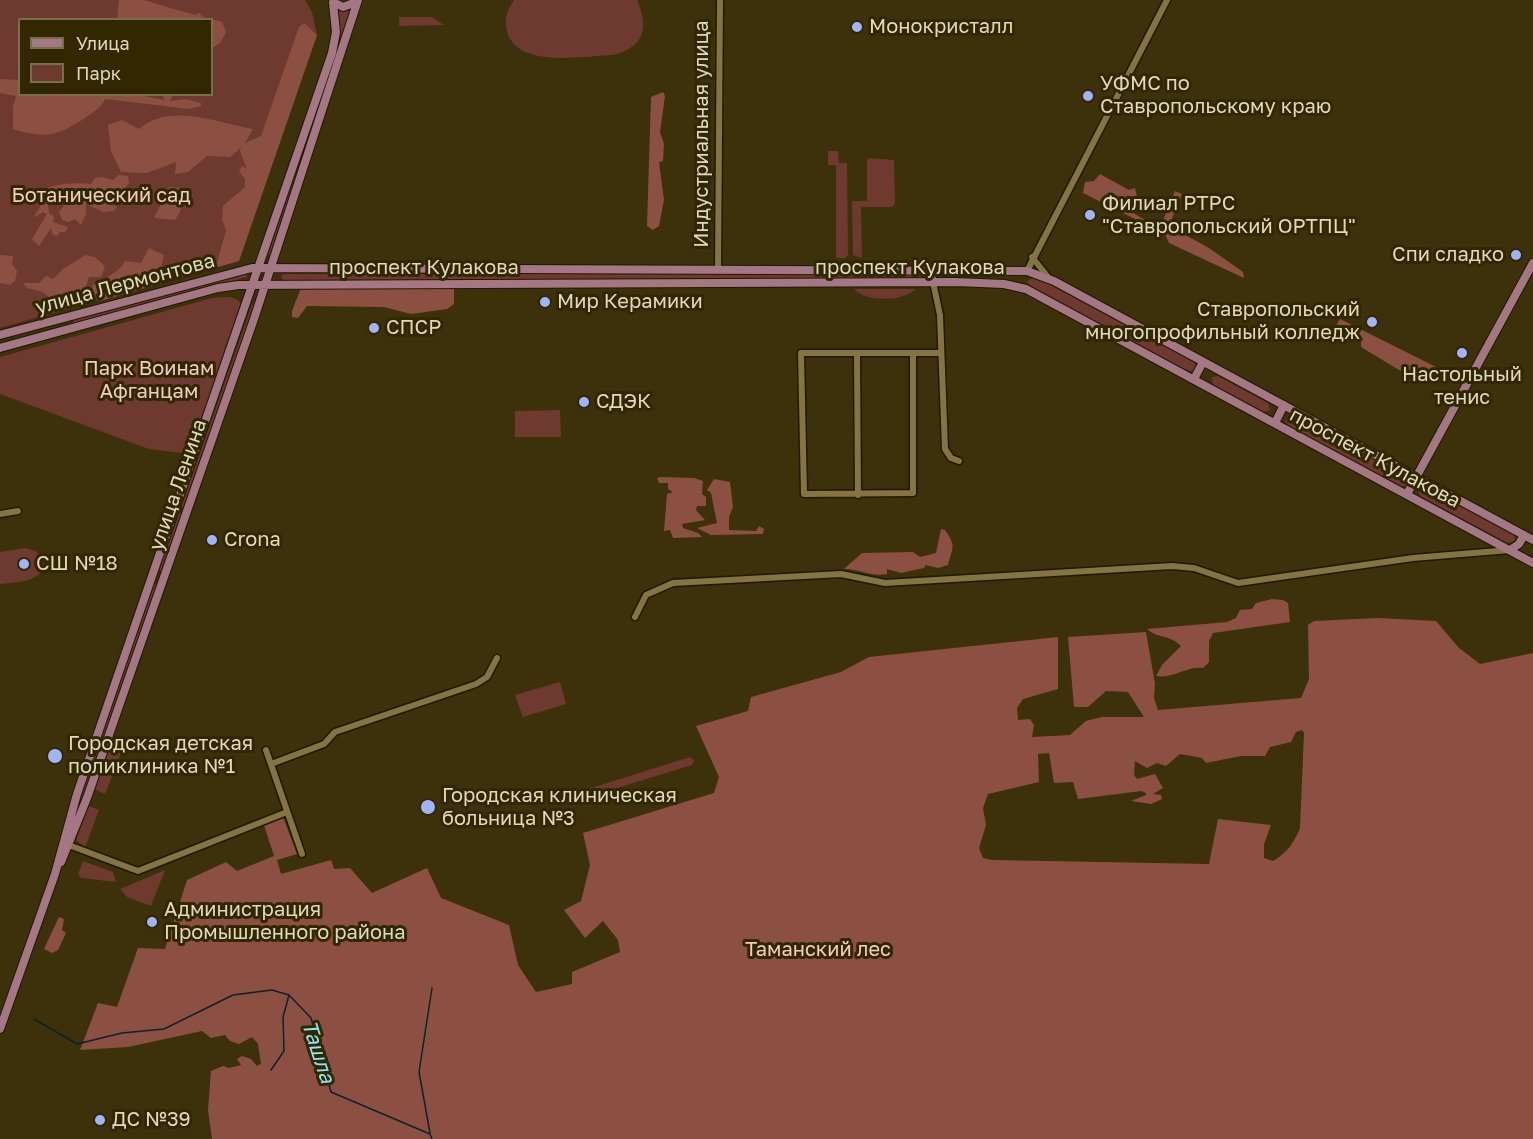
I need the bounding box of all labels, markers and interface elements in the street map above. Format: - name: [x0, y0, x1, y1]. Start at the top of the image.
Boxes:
- place label: Монокристалл: [869, 15, 1013, 39]
- legend: [18, 18, 213, 96]
- street label: Индустриальная улица: [690, 20, 714, 248]
- marker: Монокристалл: [850, 20, 864, 34]
- text: Улица: [76, 32, 130, 54]
- text: Парк: [76, 62, 121, 84]
- place label: УФМС по Ставропольскому краю: [1100, 72, 1331, 119]
- marker: УФМС по Ставропольскому краю: [1081, 89, 1095, 103]
- park label: Ботанический сад: [12, 184, 190, 208]
- place label: Филиал РТРС "Ставропольский ОРТПЦ": [1102, 192, 1356, 239]
- marker: Филиал РТРС "Ставропольский ОРТПЦ": [1083, 208, 1097, 222]
- place label: Спи сладко: [1392, 243, 1504, 267]
- marker: Спи сладко: [1509, 248, 1523, 262]
- street label: улица Лермонтова: [33, 249, 217, 319]
- street label: проспект Кулакова: [329, 256, 519, 280]
- street label: проспект Кулакова: [815, 256, 1005, 280]
- place label: Мир Керамики: [557, 290, 703, 314]
- marker: Мир Керамики: [538, 295, 552, 309]
- place label: Ставропольский многопрофильный колледж: [1085, 298, 1360, 345]
- marker: Ставропольский многопрофильный колледж: [1365, 315, 1379, 329]
- place label: СПСР: [386, 316, 441, 340]
- marker: СПСР: [367, 321, 381, 335]
- marker: Настольный тенис: [1455, 346, 1469, 360]
- park label: Парк Воинам Афганцам: [84, 357, 214, 404]
- place label: Настольный тенис: [1402, 363, 1522, 410]
- place label: СДЭК: [596, 390, 651, 414]
- marker: СДЭК: [577, 395, 591, 409]
- street label: проспект Кулакова: [1286, 403, 1464, 513]
- street label: улица Ленина: [144, 416, 212, 554]
- place label: Crona: [224, 528, 281, 552]
- marker: Crona: [205, 533, 219, 547]
- place label: СШ №18: [36, 552, 118, 576]
- marker: СШ №18: [17, 557, 31, 571]
- place label: Городская детская поликлиника №1: [68, 732, 253, 779]
- marker: Городская детская поликлиника №1: [46, 747, 64, 765]
- place label: Городская клиническая больница №3: [442, 784, 677, 831]
- marker: Городская клиническая больница №3: [419, 798, 437, 816]
- place label: Администрация Промышленного района: [164, 898, 405, 945]
- marker: Администрация Промышленного района: [145, 915, 159, 929]
- park label: Таманский лес: [745, 938, 891, 962]
- water label: Ташла: [296, 1018, 340, 1086]
- place label: ДС №39: [112, 1108, 191, 1132]
- marker: ДС №39: [93, 1113, 107, 1127]

